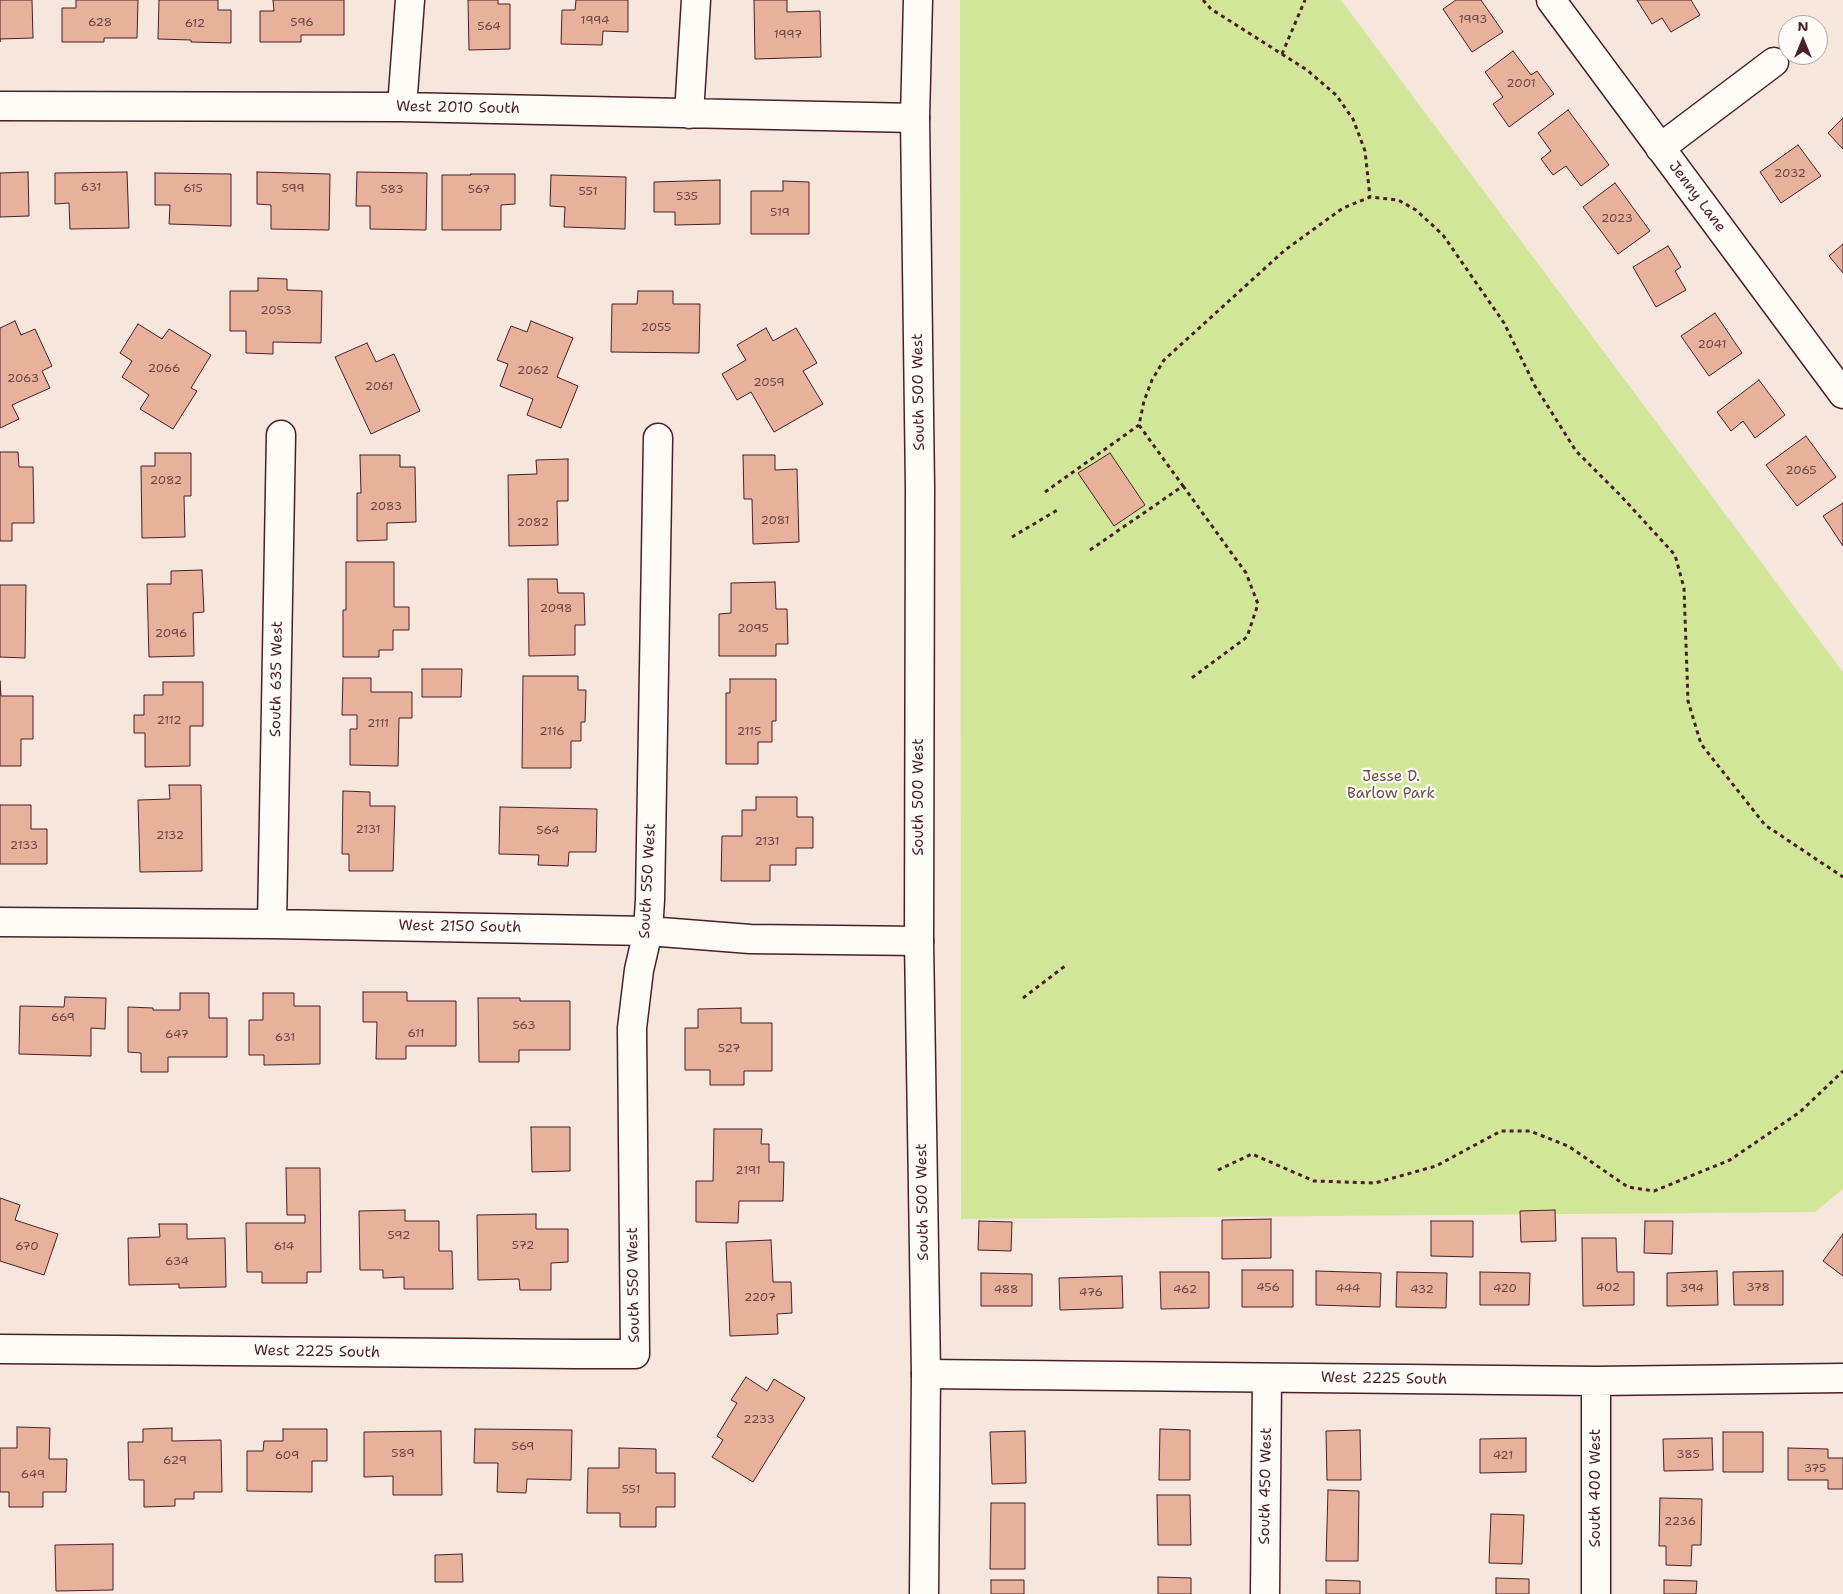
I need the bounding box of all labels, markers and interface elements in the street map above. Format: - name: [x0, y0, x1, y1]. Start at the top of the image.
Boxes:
- house number: 1993: [1459, 13, 1487, 27]
- house number: 1994: [581, 14, 609, 28]
- north arrow: [1778, 15, 1828, 65]
- house number: 628: [88, 16, 112, 30]
- house number: 596: [290, 16, 314, 30]
- house number: 612: [185, 17, 205, 31]
- text: N: [1797, 17, 1809, 35]
- house number: 564: [477, 20, 501, 34]
- house number: 1997: [774, 28, 802, 42]
- house number: 2001: [1506, 77, 1536, 91]
- street label: West 2010 South: [396, 98, 520, 118]
- street label: Jenny Lane: [1664, 158, 1730, 236]
- house number: 2032: [1774, 167, 1806, 181]
- house number: 631: [81, 181, 101, 195]
- house number: 615: [183, 182, 203, 196]
- house number: 599: [281, 182, 305, 196]
- house number: 583: [380, 183, 404, 197]
- house number: 567: [468, 183, 490, 197]
- house number: 551: [579, 185, 597, 199]
- house number: 535: [676, 190, 698, 204]
- house number: 519: [770, 206, 790, 220]
- house number: 2023: [1601, 212, 1633, 226]
- house number: 2053: [260, 304, 292, 318]
- house number: 2055: [641, 321, 671, 335]
- street label: South 500 West: [909, 333, 929, 451]
- house number: 2041: [1698, 338, 1726, 352]
- house number: 2066: [148, 362, 180, 376]
- house number: 2062: [517, 364, 549, 378]
- house number: 2063: [7, 372, 39, 386]
- house number: 2059: [753, 376, 785, 390]
- house number: 2061: [365, 380, 393, 394]
- house number: 2065: [1785, 464, 1817, 478]
- house number: 2082: [150, 474, 182, 488]
- house number: 2083: [370, 500, 402, 514]
- house number: 2081: [760, 514, 790, 528]
- house number: 2082: [517, 516, 549, 530]
- house number: 2098: [540, 602, 572, 616]
- street label: South 635 West: [267, 621, 287, 737]
- house number: 2095: [737, 622, 769, 636]
- house number: 2096: [155, 627, 187, 641]
- house number: 2112: [156, 714, 182, 728]
- house number: 2111: [367, 717, 389, 731]
- house number: 2116: [539, 725, 565, 739]
- house number: 2115: [737, 725, 761, 739]
- street label: South 500 West: [910, 738, 928, 856]
- park label: Jesse D. Barlow Park: [1347, 768, 1435, 803]
- house number: 2131: [355, 823, 381, 837]
- street label: South 550 West: [636, 823, 660, 939]
- house number: 564: [536, 824, 560, 838]
- house number: 2132: [156, 829, 184, 843]
- house number: 2131: [754, 835, 780, 849]
- house number: 2133: [10, 839, 38, 853]
- street label: West 2150 South: [398, 917, 522, 937]
- house number: 669: [51, 1011, 75, 1025]
- house number: 563: [512, 1019, 536, 1033]
- house number: 611: [407, 1027, 425, 1041]
- house number: 647: [165, 1028, 189, 1042]
- house number: 631: [275, 1031, 295, 1045]
- house number: 527: [718, 1042, 740, 1056]
- street label: South 500 West: [913, 1143, 933, 1261]
- house number: 2191: [735, 1164, 761, 1178]
- street label: South 550 West: [624, 1227, 644, 1343]
- house number: 592: [388, 1229, 410, 1243]
- house number: 572: [512, 1239, 534, 1253]
- house number: 670: [15, 1240, 39, 1254]
- house number: 614: [274, 1240, 294, 1254]
- house number: 634: [165, 1255, 189, 1269]
- house number: 456: [1256, 1281, 1280, 1295]
- house number: 402: [1596, 1281, 1620, 1295]
- house number: 378: [1746, 1281, 1770, 1295]
- house number: 444: [1336, 1282, 1360, 1296]
- house number: 420: [1493, 1282, 1517, 1296]
- house number: 394: [1680, 1282, 1704, 1296]
- house number: 488: [994, 1283, 1018, 1297]
- house number: 462: [1173, 1283, 1197, 1297]
- house number: 432: [1410, 1283, 1434, 1297]
- house number: 476: [1079, 1286, 1103, 1300]
- house number: 2207: [744, 1291, 776, 1305]
- street label: West 2225 South: [254, 1342, 380, 1362]
- street label: West 2225 South: [1321, 1369, 1447, 1389]
- house number: 2233: [743, 1413, 775, 1427]
- street label: South 450 West: [1256, 1427, 1276, 1545]
- street label: South 400 West: [1587, 1429, 1605, 1547]
- house number: 569: [511, 1440, 535, 1454]
- house number: 589: [391, 1447, 415, 1461]
- house number: 385: [1676, 1448, 1700, 1462]
- house number: 609: [275, 1449, 299, 1463]
- house number: 421: [1493, 1449, 1513, 1463]
- house number: 629: [163, 1454, 187, 1468]
- house number: 375: [1804, 1462, 1826, 1476]
- house number: 649: [21, 1468, 45, 1482]
- house number: 551: [622, 1483, 640, 1497]
- house number: 2236: [1664, 1515, 1696, 1529]

